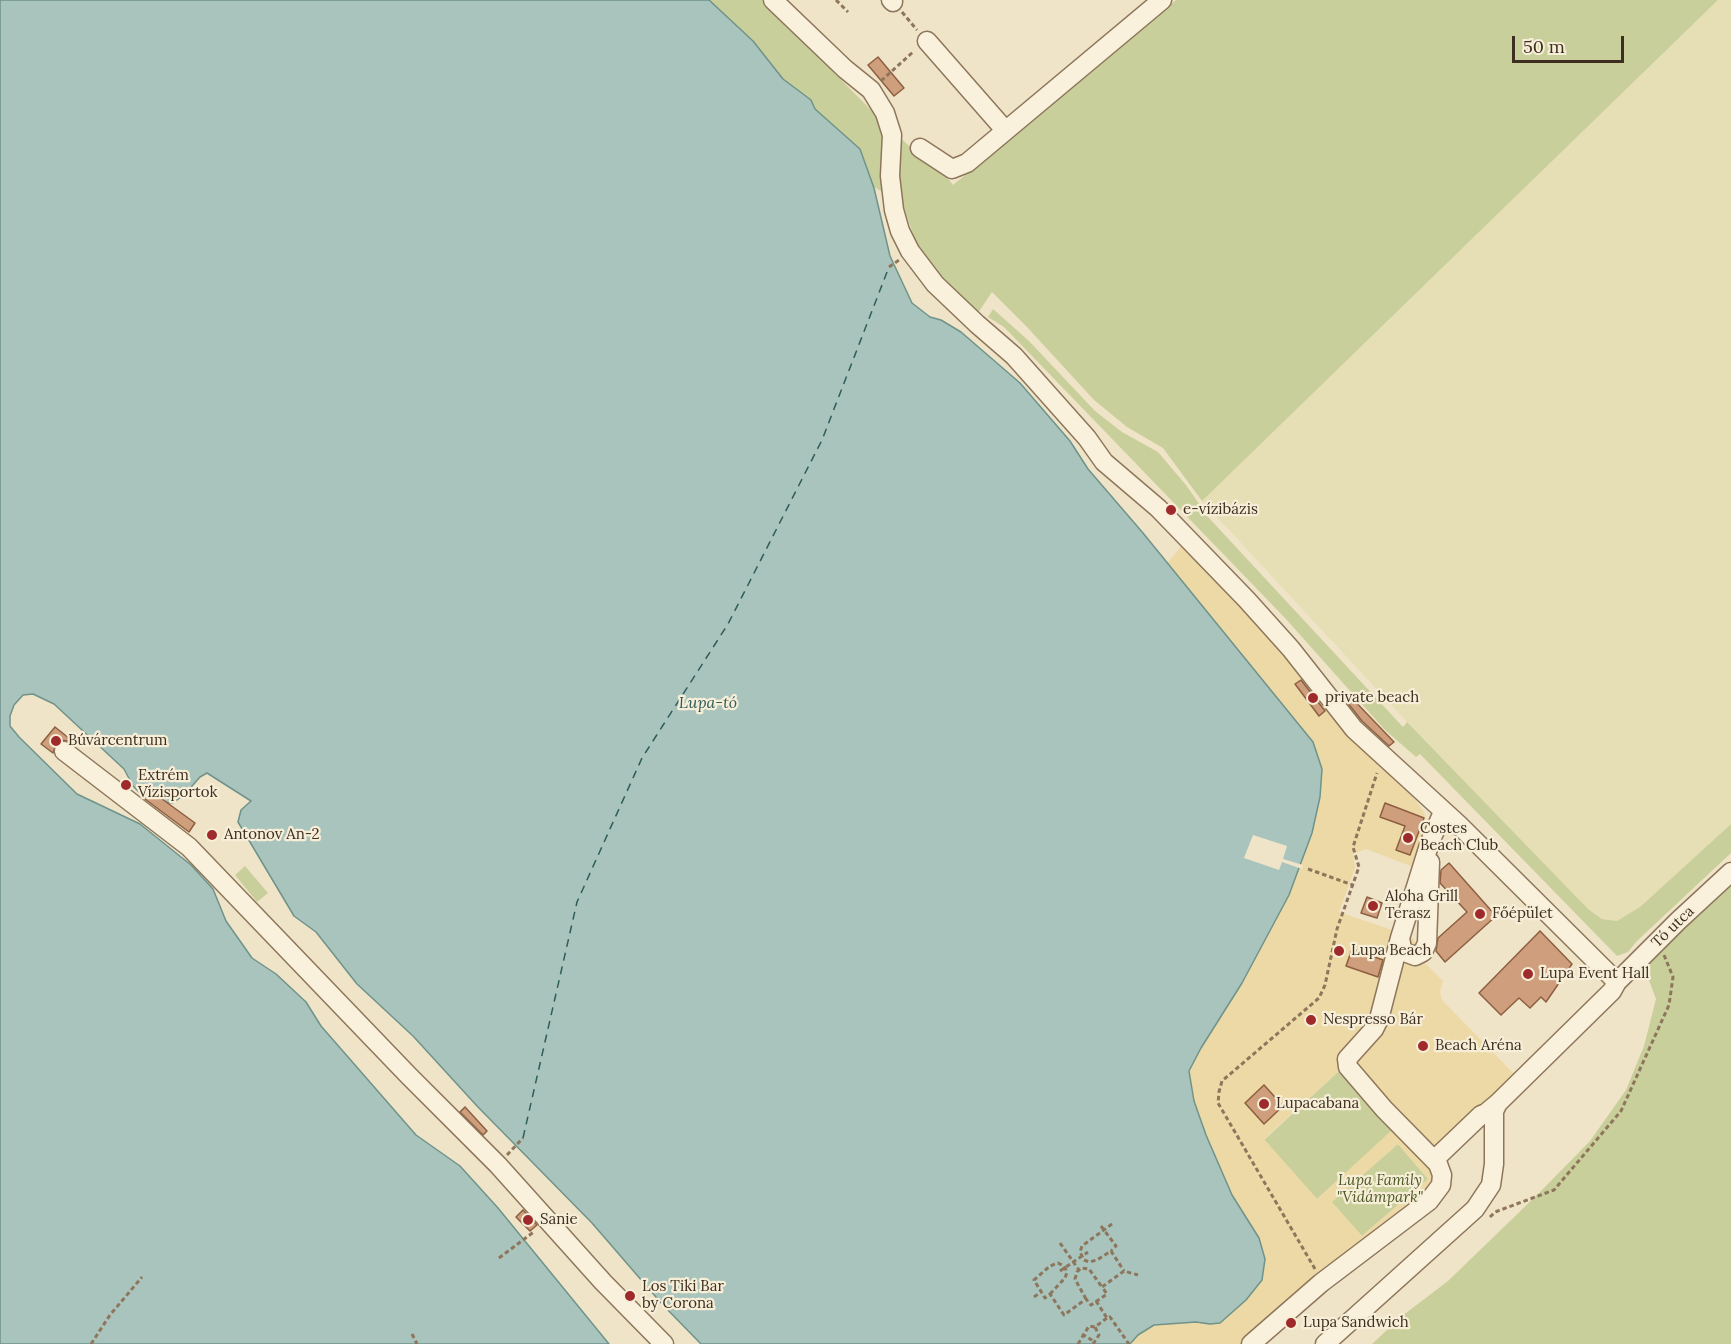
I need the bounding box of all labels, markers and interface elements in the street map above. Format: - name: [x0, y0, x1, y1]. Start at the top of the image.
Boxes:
- scale bar: [1515, 24, 1628, 62]
- text: 50 m: [1523, 35, 1565, 58]
- place label: e-vízibázis: [1183, 501, 1258, 519]
- marker: e-vízibázis: [1164, 503, 1178, 517]
- place label: private beach: [1325, 689, 1419, 707]
- marker: private beach: [1306, 691, 1320, 705]
- water label: Lupa-tó: [679, 693, 737, 713]
- place label: Búvárcentrum: [68, 732, 167, 750]
- marker: Búvárcentrum: [49, 734, 63, 748]
- place label: Extrém Vízisportok: [138, 767, 218, 802]
- marker: Extrém Vízisportok: [119, 778, 133, 792]
- place label: Costes Beach Club: [1420, 820, 1498, 855]
- place label: Antonov An-2: [224, 826, 320, 844]
- marker: Antonov An-2: [205, 828, 219, 842]
- marker: Costes Beach Club: [1401, 831, 1415, 845]
- place label: Aloha Grill Terasz: [1385, 888, 1458, 923]
- marker: Aloha Grill Terasz: [1366, 899, 1380, 913]
- street label: Tó utca: [1648, 902, 1698, 952]
- place label: Főépület: [1492, 905, 1553, 923]
- marker: Főépület: [1473, 907, 1487, 921]
- place label: Lupa Beach: [1351, 942, 1431, 960]
- marker: Lupa Beach: [1332, 944, 1346, 958]
- place label: Lupa Event Hall: [1540, 965, 1649, 983]
- marker: Lupa Event Hall: [1521, 967, 1535, 981]
- place label: Nespresso Bár: [1323, 1011, 1423, 1029]
- marker: Nespresso Bár: [1304, 1013, 1318, 1027]
- place label: Beach Aréna: [1435, 1037, 1522, 1055]
- marker: Beach Aréna: [1416, 1039, 1430, 1053]
- place label: Lupacabana: [1276, 1095, 1359, 1113]
- marker: Lupacabana: [1257, 1097, 1271, 1111]
- park label: Lupa Family "Vidámpark": [1337, 1172, 1423, 1207]
- place label: Sanie: [540, 1211, 578, 1229]
- marker: Sanie: [521, 1213, 535, 1227]
- place label: Los Tiki Bar by Corona: [642, 1278, 724, 1313]
- marker: Los Tiki Bar by Corona: [623, 1289, 637, 1303]
- place label: Lupa Sandwich: [1303, 1314, 1409, 1332]
- marker: Lupa Sandwich: [1284, 1316, 1298, 1330]

